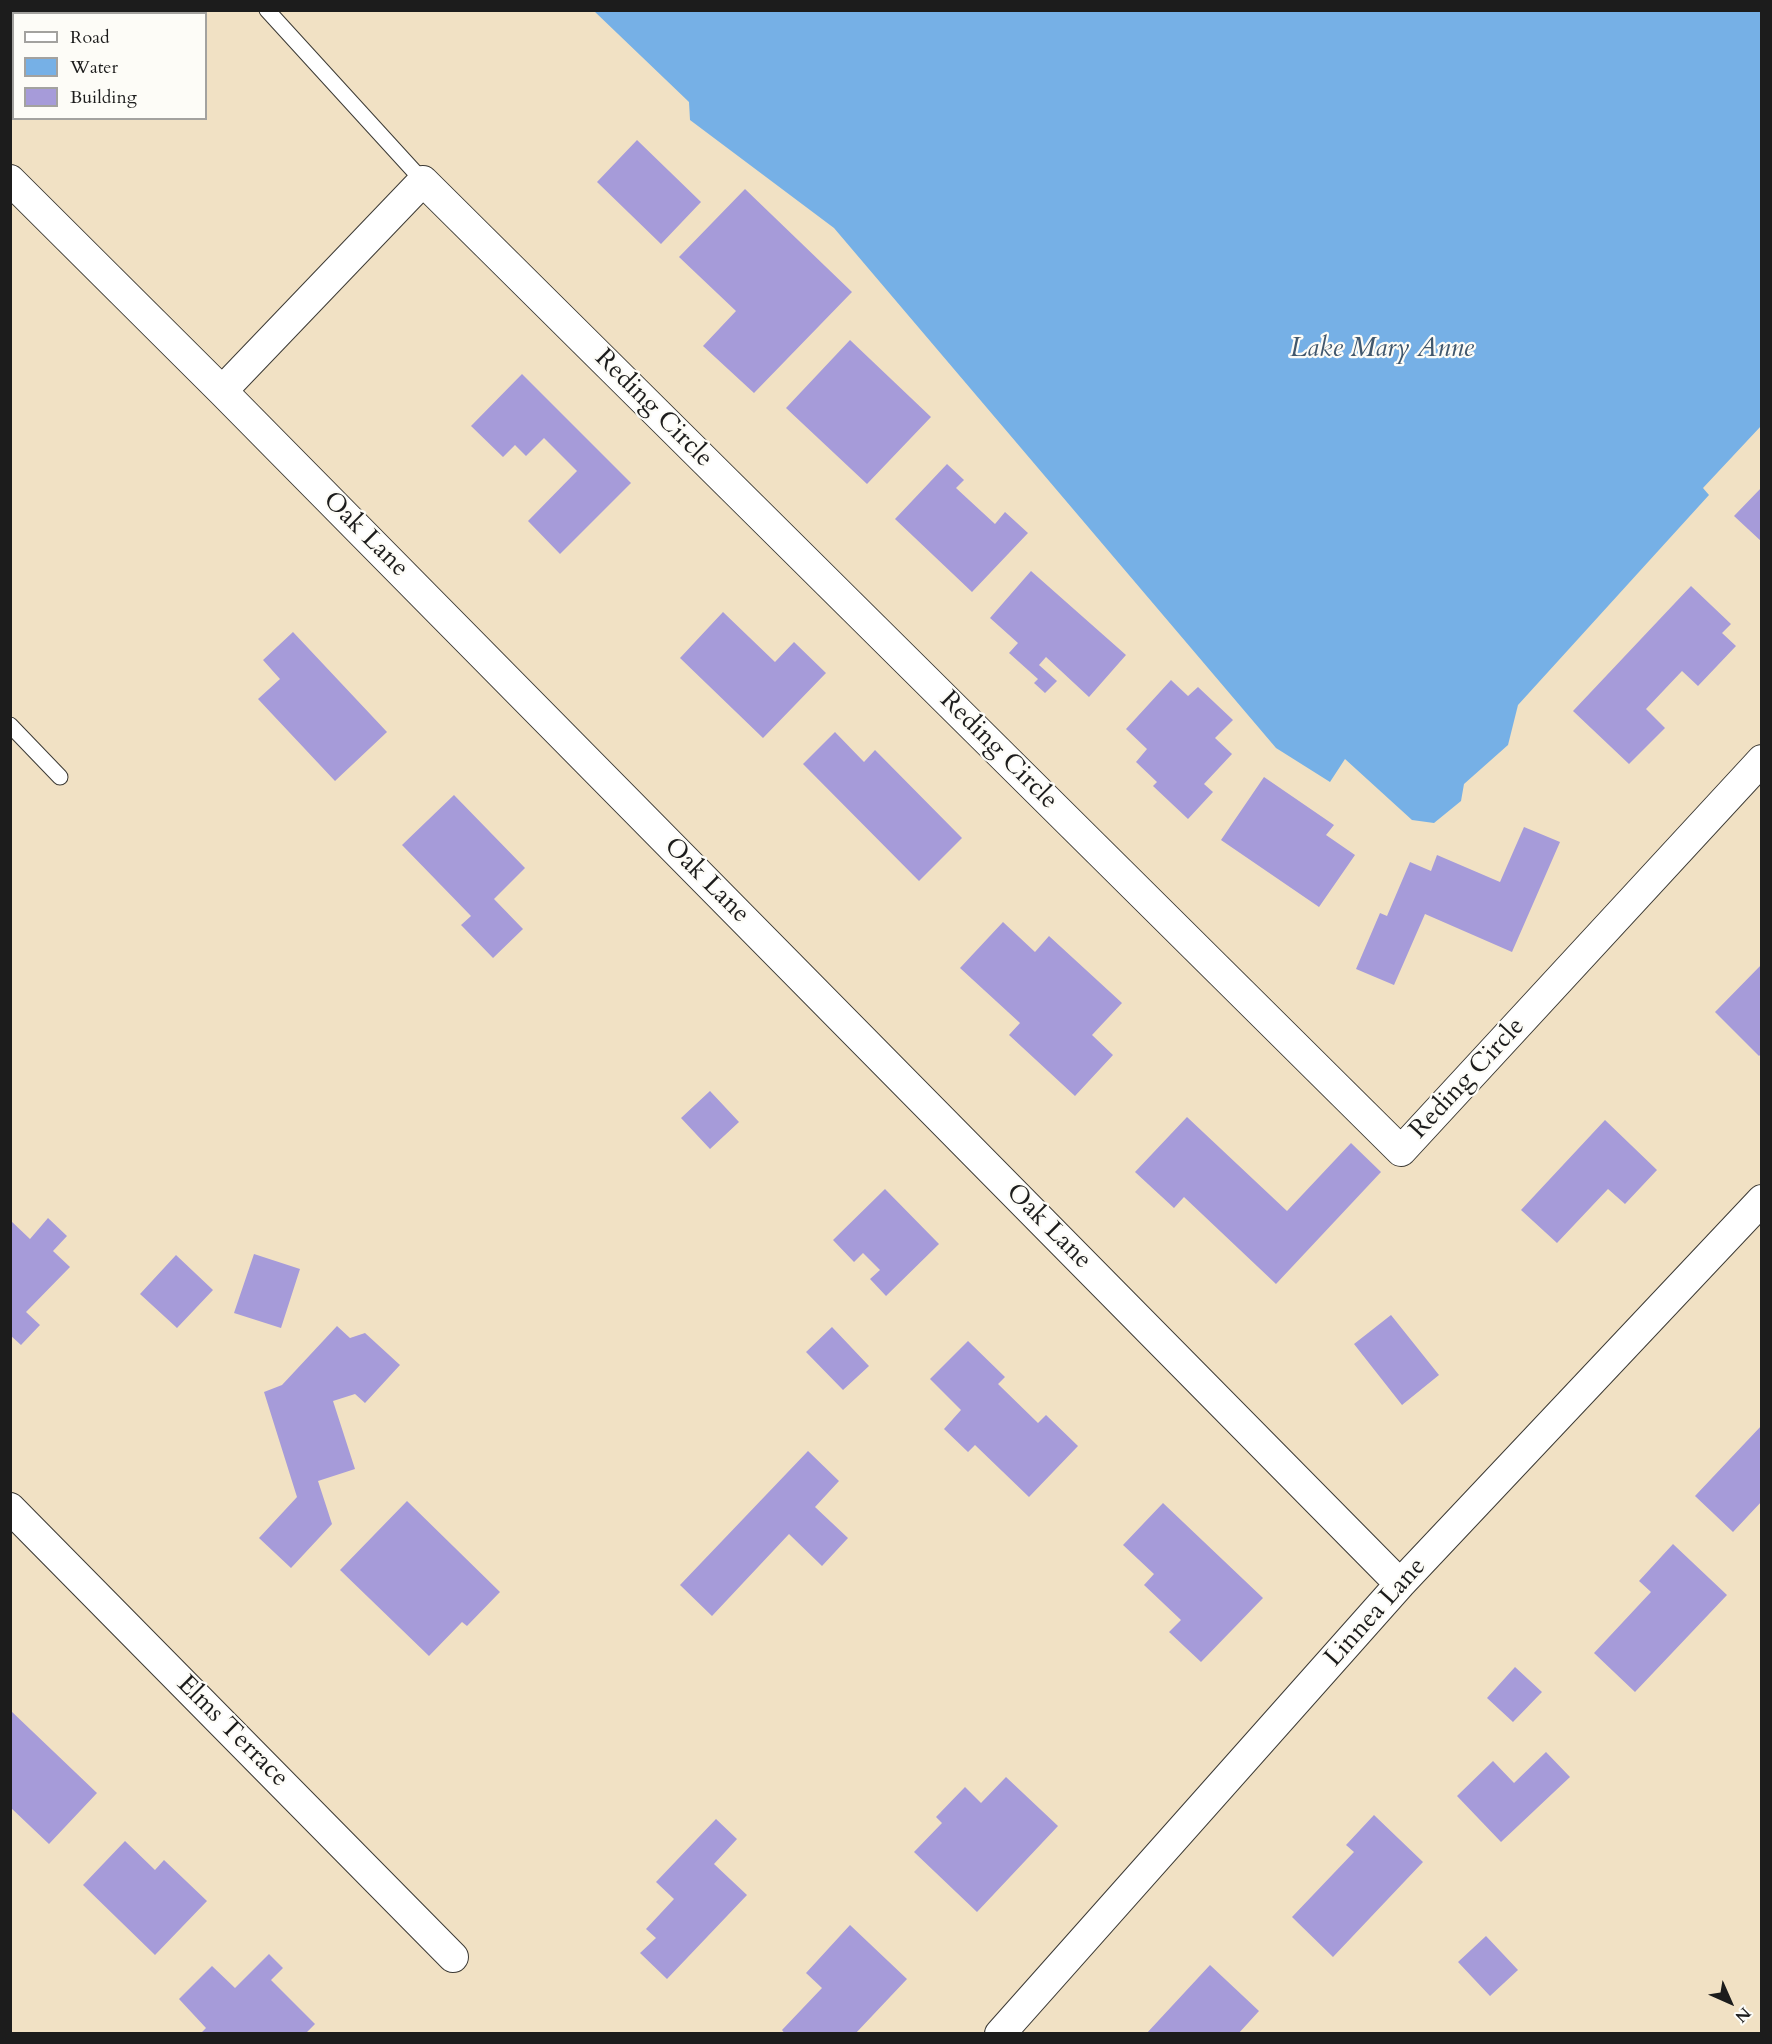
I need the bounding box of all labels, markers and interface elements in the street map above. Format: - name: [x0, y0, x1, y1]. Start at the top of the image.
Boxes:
- legend: [12, 12, 207, 120]
- text: Road: [70, 25, 110, 50]
- text: Water: [70, 55, 118, 80]
- text: Building: [70, 85, 137, 110]
- water label: Lake Mary Anne: [1290, 334, 1474, 366]
- street label: Reding Circle: [587, 343, 719, 475]
- street label: Oak Lane: [316, 486, 414, 584]
- street label: Reding Circle: [932, 685, 1064, 817]
- street label: Oak Lane: [657, 832, 755, 930]
- street label: Reding Circle: [1404, 1012, 1532, 1146]
- street label: Oak Lane: [999, 1178, 1097, 1276]
- street label: Linnea Lane: [1319, 1552, 1433, 1674]
- street label: Elms Terrace: [170, 1670, 294, 1794]
- north arrow: [1700, 1972, 1760, 2032]
- text: N: [1730, 2002, 1755, 2027]

